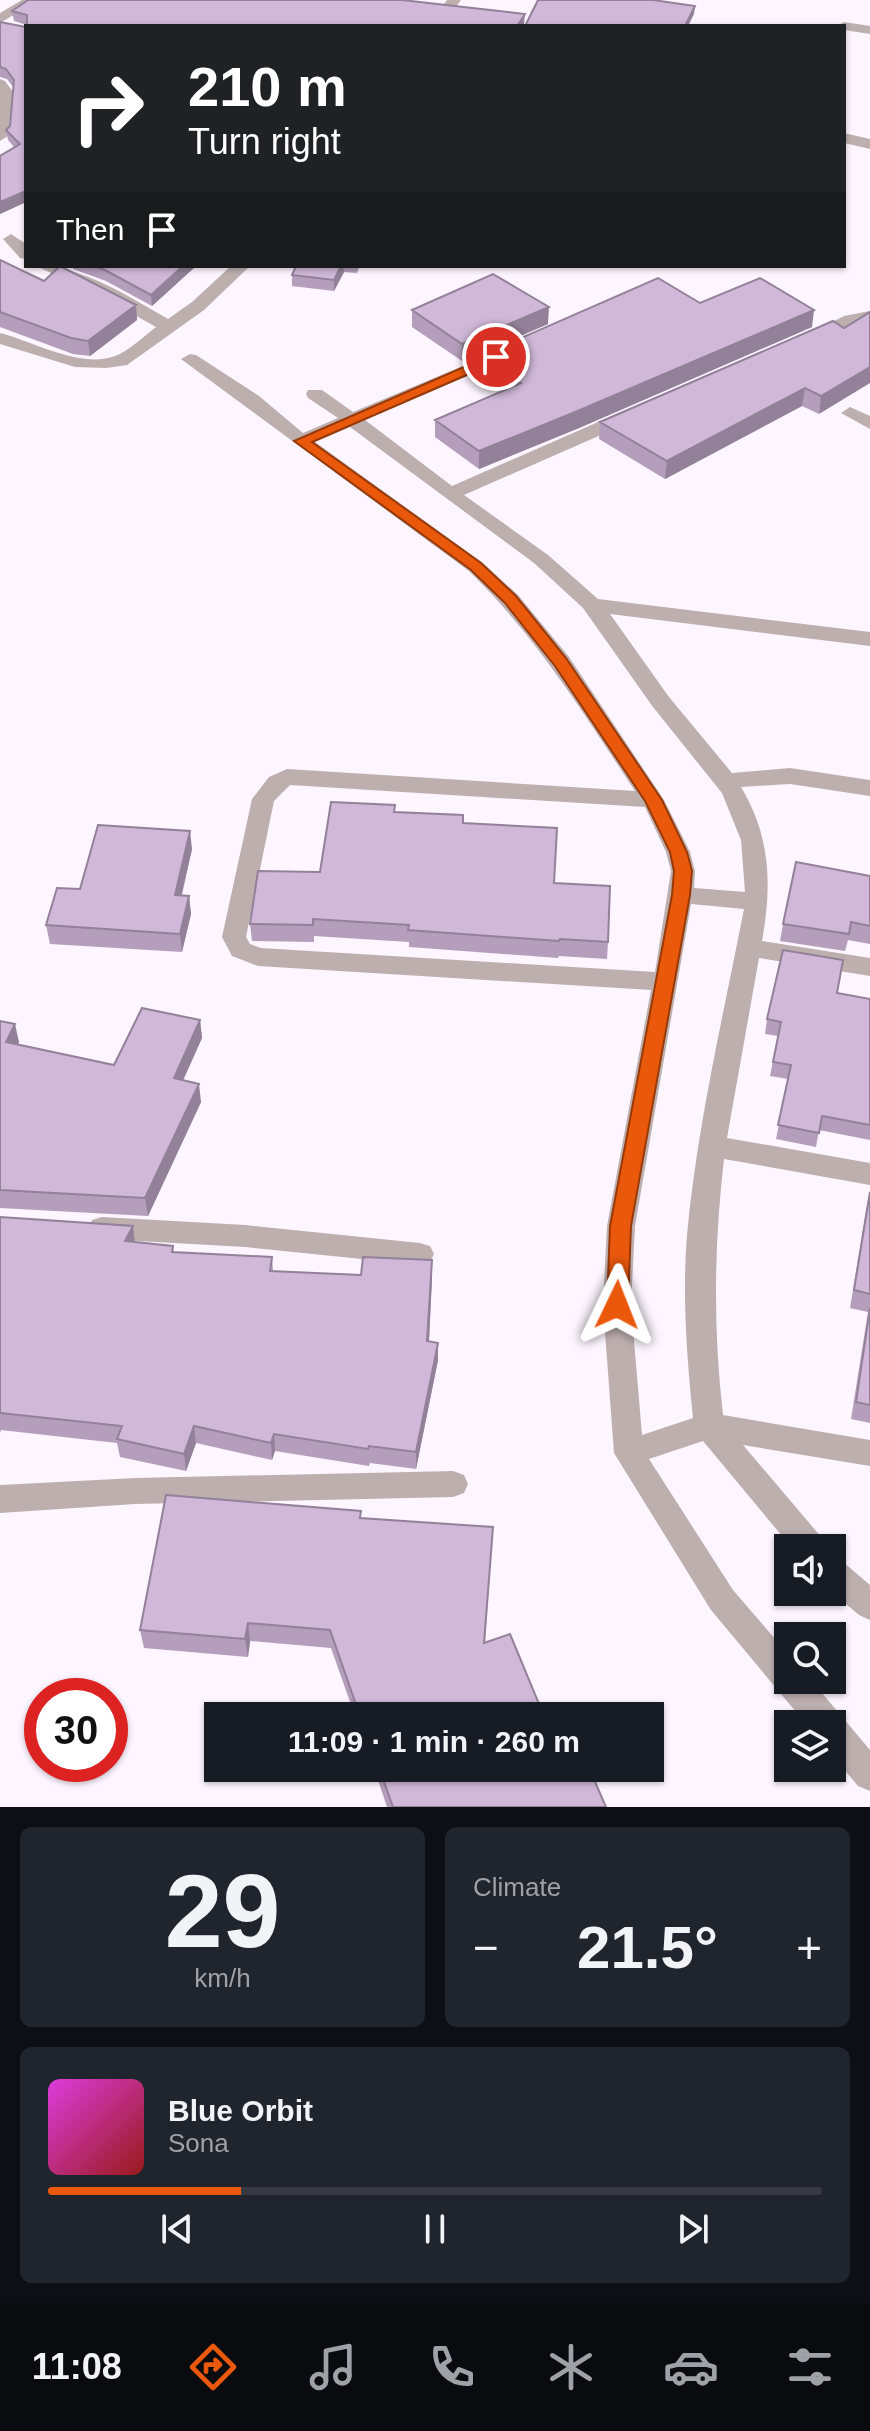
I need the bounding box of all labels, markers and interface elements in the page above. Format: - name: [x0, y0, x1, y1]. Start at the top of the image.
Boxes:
- text: 210 m: [188, 55, 347, 118]
- icon: right: [56, 56, 160, 160]
- text: Turn right: [188, 121, 341, 162]
- icon: arrive: [140, 208, 184, 252]
- text: Then: [56, 213, 124, 246]
- pin: [462, 323, 530, 391]
- icon: arrive: [474, 335, 518, 379]
- position arrow: [575, 1263, 659, 1347]
- map controls: [774, 1534, 846, 1782]
- button: sound: [774, 1534, 846, 1606]
- button: search: [774, 1622, 846, 1694]
- speed limit sign: 30: [24, 1678, 128, 1782]
- button: layers: [774, 1710, 846, 1782]
- text: 11:09 · 1 min · 260 m: [288, 1725, 580, 1758]
- text: 29: [165, 1853, 280, 1969]
- text: Climate: [473, 1872, 561, 1902]
- text: 21.5°: [577, 1914, 718, 1981]
- text: −: [473, 1923, 499, 1972]
- text: +: [796, 1923, 822, 1972]
- text: km/h: [194, 1963, 251, 1993]
- text: Blue Orbit: [168, 2094, 313, 2127]
- text: Sona: [168, 2128, 229, 2158]
- icon: previous: [155, 2207, 199, 2251]
- icon: pause: [413, 2207, 457, 2251]
- icon: next: [671, 2207, 715, 2251]
- icon: directions: [185, 2339, 241, 2395]
- icon: music: [305, 2339, 361, 2395]
- icon: phone: [424, 2339, 480, 2395]
- icon: climate: [543, 2339, 599, 2395]
- icon: car: [663, 2339, 719, 2395]
- icon: filters: [782, 2339, 838, 2395]
- text: 11:08: [32, 2346, 122, 2387]

